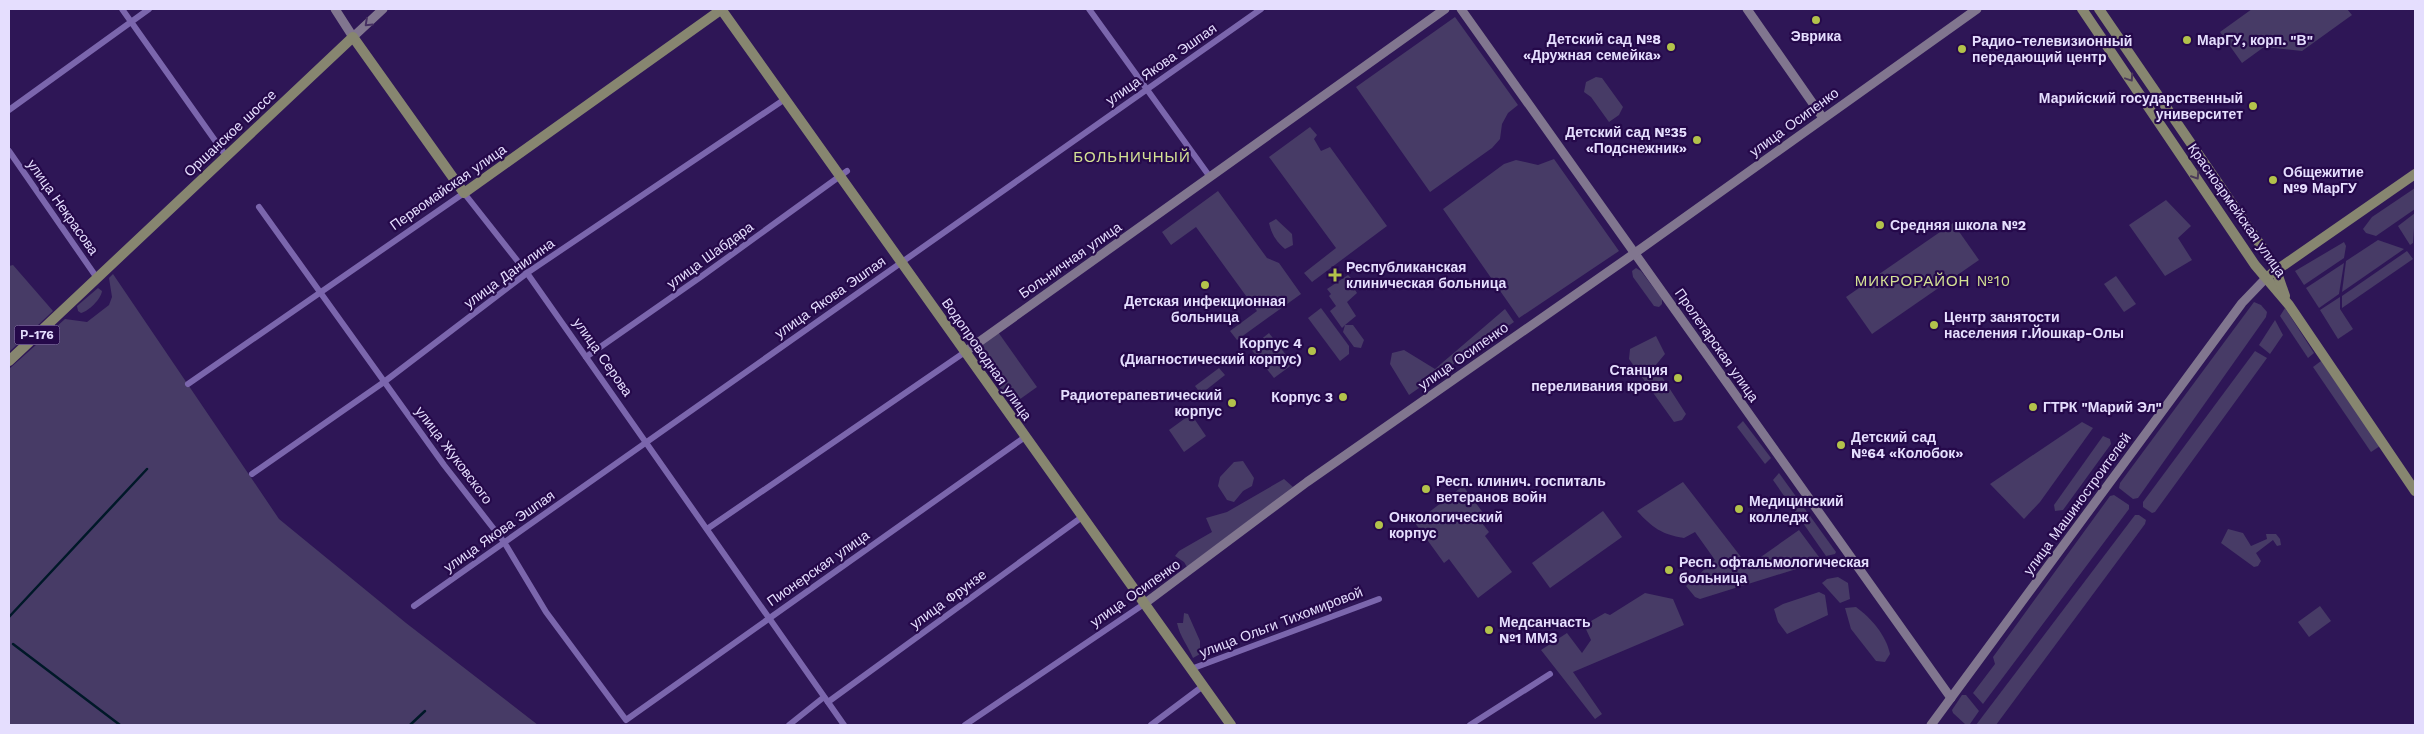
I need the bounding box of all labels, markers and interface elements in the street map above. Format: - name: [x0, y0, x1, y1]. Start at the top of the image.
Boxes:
- marker: Эврика: [1810, 14, 1822, 26]
- one-way arrow: [364, 17, 373, 26]
- street label: улица Якова Эшпая: [1103, 20, 1219, 108]
- place label: Эврика: [1791, 28, 1841, 44]
- place label: Детский сад №8 «Дружная семейка»: [1523, 31, 1661, 63]
- place label: МарГУ, корп. "В": [2197, 32, 2313, 48]
- place label: Радио-телевизионный передающий центр: [1972, 33, 2132, 65]
- marker: МарГУ, корп. "В": [2181, 34, 2193, 46]
- marker: Детский сад №8 «Дружная семейка»: [1665, 41, 1677, 53]
- marker: Радио-телевизионный передающий центр: [1956, 43, 1968, 55]
- one-way arrow: [2124, 72, 2133, 82]
- street label: улица Осипенко: [1746, 84, 1842, 160]
- street label: Оршанское шоссе: [181, 86, 279, 180]
- place label: Марийский государственный университет: [2039, 90, 2243, 122]
- marker: Марийский государственный университет: [2247, 100, 2259, 112]
- place label: Детский сад №35 «Подснежник»: [1565, 124, 1687, 156]
- marker: Детский сад №35 «Подснежник»: [1691, 134, 1703, 146]
- street label: Красноармейская улица: [2185, 140, 2289, 280]
- street label: Первомайская улица: [387, 141, 509, 233]
- district label: БОЛЬНИЧНЫЙ: [1073, 148, 1191, 166]
- street label: улица Некрасова: [24, 156, 102, 258]
- place label: Общежитие №9 МарГУ: [2283, 164, 2364, 196]
- one-way arrow: [2190, 171, 2200, 180]
- marker: Общежитие №9 МарГУ: [2267, 174, 2279, 186]
- place label: Средняя школа №2: [1890, 217, 2026, 233]
- street label: улица Шабдара: [664, 218, 756, 292]
- street label: Больничная улица: [1016, 219, 1124, 301]
- marker: Средняя школа №2: [1874, 219, 1886, 231]
- street label: улица Данилина: [461, 235, 557, 311]
- street label: улица Якова Эшпая: [772, 253, 888, 341]
- place label: Республиканская клиническая больница: [1346, 259, 1506, 291]
- marker: Республиканская клиническая больница: [1328, 268, 1342, 282]
- district label: МИКРОРАЙОН №10: [1855, 272, 2011, 290]
- marker: Детская инфекционная больница: [1199, 279, 1211, 291]
- street label: Пролетарская улица: [1672, 285, 1762, 405]
- place label: Детская инфекционная больница: [1124, 293, 1286, 325]
- street label: Водопроводная улица: [939, 295, 1035, 423]
- place label: Центр занятости населения г.Йошкар-Олы: [1944, 309, 2124, 341]
- street label: улица Серова: [570, 315, 636, 399]
- street label: улица Осипенко: [1415, 319, 1511, 393]
- marker: Центр занятости населения г.Йошкар-Олы: [1928, 319, 1940, 331]
- road number: Р-176: [15, 326, 60, 344]
- place label: Корпус 4 (Диагностический корпус): [1119, 335, 1302, 367]
- marker: Корпус 4 (Диагностический корпус): [1306, 345, 1318, 357]
- place label: Станция переливания крови: [1531, 362, 1668, 394]
- marker: Станция переливания крови: [1672, 372, 1684, 384]
- place label: Радиотерапевтический корпус: [1061, 387, 1222, 419]
- place label: Корпус 3: [1271, 389, 1333, 405]
- marker: Корпус 3: [1337, 391, 1349, 403]
- marker: Радиотерапевтический корпус: [1226, 397, 1238, 409]
- place label: ГТРК "Марий Эл": [2043, 399, 2162, 415]
- marker: ГТРК "Марий Эл": [2027, 401, 2039, 413]
- street label: улица Жуковского: [412, 403, 496, 507]
- place label: Детский сад №64 «Колобок»: [1851, 429, 1964, 461]
- street label: улица Машиностроителей: [2020, 430, 2134, 578]
- marker: Детский сад №64 «Колобок»: [1835, 439, 1847, 451]
- place label: Респ. клинич. госпиталь ветеранов войн: [1436, 473, 1606, 505]
- marker: Респ. клинич. госпиталь ветеранов войн: [1420, 483, 1432, 495]
- street label: улица Якова Эшпая: [441, 487, 557, 575]
- place label: Медицинский колледж: [1749, 493, 1844, 525]
- marker: Медицинский колледж: [1733, 503, 1745, 515]
- place label: Онкологический корпус: [1389, 509, 1503, 541]
- marker: Онкологический корпус: [1373, 519, 1385, 531]
- street label: Пионерская улица: [764, 527, 872, 609]
- place label: Респ. офтальмологическая больница: [1679, 554, 1869, 586]
- street label: улица Осипенко: [1087, 556, 1183, 630]
- marker: Респ. офтальмологическая больница: [1663, 564, 1675, 576]
- street label: улица Фрунзе: [907, 566, 989, 632]
- street label: улица Ольги Тихомировой: [1197, 583, 1365, 661]
- place label: Медсанчасть №1 ММЗ: [1499, 614, 1591, 646]
- marker: Медсанчасть №1 ММЗ: [1483, 624, 1495, 636]

